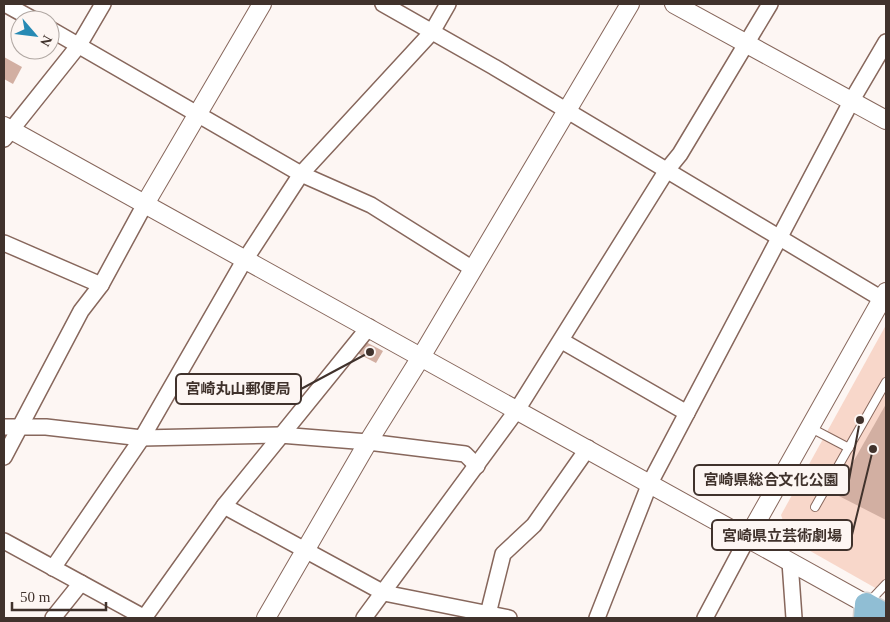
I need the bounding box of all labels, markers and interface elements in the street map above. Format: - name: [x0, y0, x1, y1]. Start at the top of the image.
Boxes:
- north arrow: [10, 10, 60, 60]
- text: N: [37, 33, 55, 49]
- callout: 宮崎丸山郵便局: [176, 374, 301, 404]
- text: 宮崎丸山郵便局: [185, 381, 291, 397]
- callout: 宮崎県総合文化公園: [694, 465, 849, 495]
- text: 宮崎県総合文化公園: [703, 471, 839, 488]
- callout: 宮崎県立芸術劇場: [712, 520, 852, 550]
- text: 宮崎県立芸術劇場: [722, 528, 842, 544]
- scale bar: [12, 580, 106, 612]
- text: 50 m: [20, 589, 51, 605]

